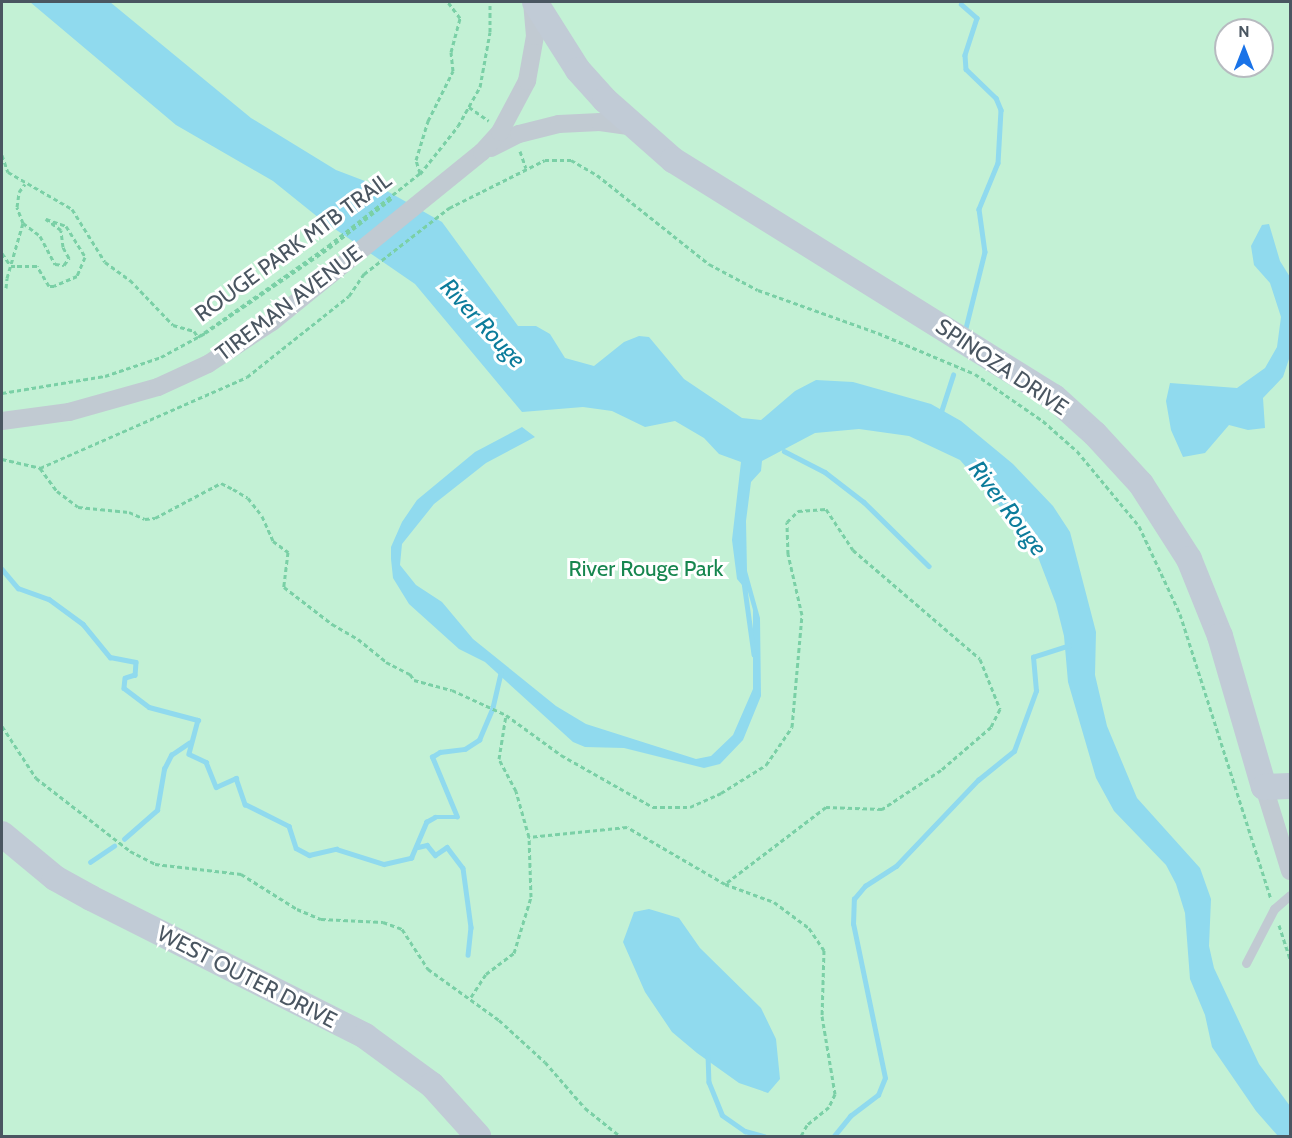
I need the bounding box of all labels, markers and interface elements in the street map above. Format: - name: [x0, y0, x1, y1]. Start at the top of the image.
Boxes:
- north arrow: [1214, 18, 1274, 78]
- text: N: [1238, 22, 1250, 41]
- street label: ROUGE PARK MTB TRAIL: [190, 167, 396, 327]
- street label: TIREMAN AVENUE: [211, 239, 367, 367]
- water label: River Rouge: [434, 272, 532, 374]
- street label: SPINOZA DRIVE: [931, 313, 1073, 421]
- water label: River Rouge: [963, 455, 1053, 561]
- park label: River Rouge Park: [569, 556, 723, 582]
- street label: WEST OUTER DRIVE: [153, 920, 341, 1034]

